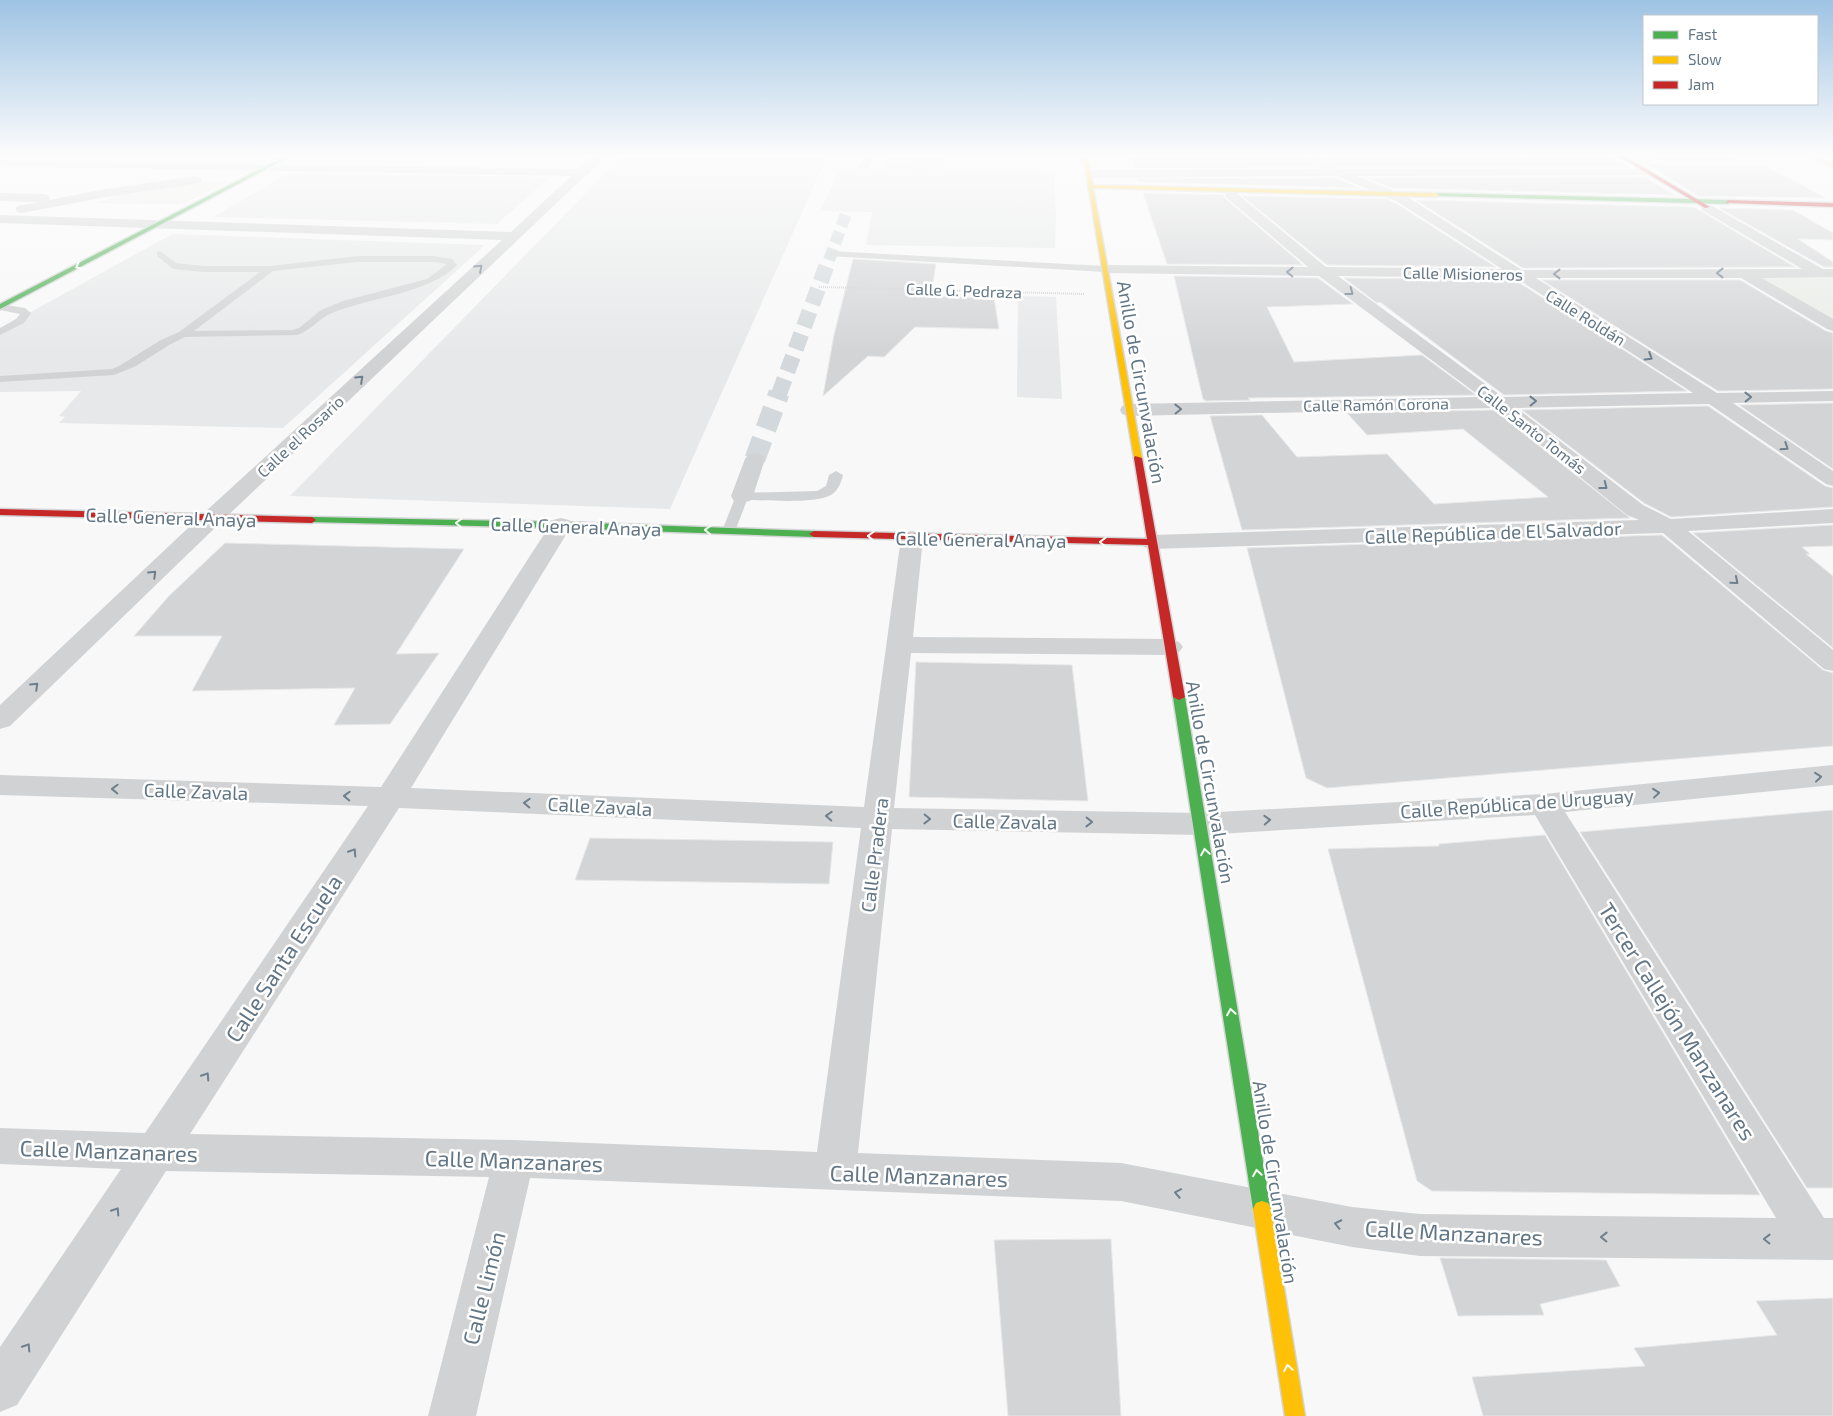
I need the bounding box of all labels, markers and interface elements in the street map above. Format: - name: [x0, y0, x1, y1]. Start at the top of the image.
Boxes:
- legend: [1643, 15, 1818, 105]
- text: Fast: [1688, 25, 1718, 43]
- text: Slow: [1688, 50, 1722, 68]
- text: Jam: [1688, 75, 1714, 93]
- one-way arrow: [75, 260, 84, 270]
- street label: Calle Misioneros: [1403, 262, 1523, 284]
- one-way arrow: [473, 265, 482, 274]
- one-way arrow: [1285, 266, 1293, 277]
- one-way arrow: [1715, 268, 1723, 278]
- one-way arrow: [1553, 269, 1560, 279]
- street label: Calle G. Pedraza: [906, 278, 1022, 302]
- street label: Anillo de Circunvalación: [1113, 279, 1171, 485]
- street label: Calle Roldán: [1543, 285, 1629, 349]
- one-way arrow: [1344, 286, 1354, 295]
- one-way arrow: [1644, 351, 1653, 361]
- one-way arrow: [355, 376, 364, 385]
- street label: Calle Santo Tomás: [1474, 381, 1590, 477]
- street label: Calle el Rosario: [253, 391, 347, 481]
- one-way arrow: [1744, 392, 1752, 403]
- street label: Calle Ramón Corona: [1303, 393, 1449, 415]
- one-way arrow: [1530, 396, 1537, 406]
- one-way arrow: [1174, 404, 1182, 414]
- one-way arrow: [1779, 441, 1789, 450]
- one-way arrow: [1598, 480, 1607, 488]
- street label: Calle General Anaya: [85, 503, 257, 531]
- street label: Calle General Anaya: [490, 512, 662, 540]
- street label: Calle República de El Salvador: [1364, 516, 1622, 548]
- one-way arrow: [454, 518, 462, 528]
- one-way arrow: [704, 525, 712, 536]
- street label: Calle General Anaya: [895, 526, 1067, 552]
- one-way arrow: [867, 531, 875, 542]
- one-way arrow: [1099, 536, 1107, 547]
- one-way arrow: [147, 571, 156, 580]
- one-way arrow: [1729, 576, 1738, 584]
- street label: Anillo de Circunvalación: [1182, 679, 1240, 885]
- one-way arrow: [30, 683, 39, 692]
- one-way arrow: [1814, 771, 1822, 782]
- street label: Calle Zavala: [143, 778, 249, 804]
- one-way arrow: [111, 783, 119, 794]
- street label: Calle República de Uruguay: [1399, 783, 1635, 823]
- one-way arrow: [1652, 787, 1660, 798]
- one-way arrow: [343, 790, 351, 801]
- street label: Calle Zavala: [547, 792, 653, 820]
- street label: Calle Pradera: [856, 796, 892, 914]
- one-way arrow: [523, 798, 530, 808]
- street label: Calle Zavala: [952, 809, 1058, 833]
- one-way arrow: [825, 811, 833, 822]
- one-way arrow: [923, 814, 931, 825]
- one-way arrow: [1263, 815, 1271, 826]
- one-way arrow: [1086, 817, 1094, 828]
- one-way arrow: [1201, 848, 1211, 856]
- one-way arrow: [347, 849, 356, 858]
- street label: Calle Santa Escuela: [219, 869, 347, 1047]
- street label: Tercer Callejón Manzanares: [1593, 897, 1762, 1145]
- one-way arrow: [1226, 1008, 1237, 1016]
- one-way arrow: [199, 1072, 209, 1081]
- street label: Anillo de Circunvalación: [1249, 1079, 1303, 1285]
- street label: Calle Manzanares: [19, 1134, 199, 1166]
- street label: Calle Manzanares: [424, 1144, 604, 1176]
- street label: Calle Manzanares: [829, 1159, 1009, 1191]
- one-way arrow: [1252, 1168, 1262, 1177]
- one-way arrow: [1174, 1188, 1182, 1198]
- one-way arrow: [110, 1208, 119, 1217]
- street label: Calle Manzanares: [1364, 1214, 1544, 1250]
- one-way arrow: [1333, 1219, 1342, 1230]
- street label: Calle Limón: [456, 1229, 510, 1347]
- one-way arrow: [1600, 1232, 1608, 1242]
- one-way arrow: [1763, 1233, 1771, 1244]
- one-way arrow: [21, 1343, 30, 1353]
- one-way arrow: [1283, 1363, 1293, 1372]

